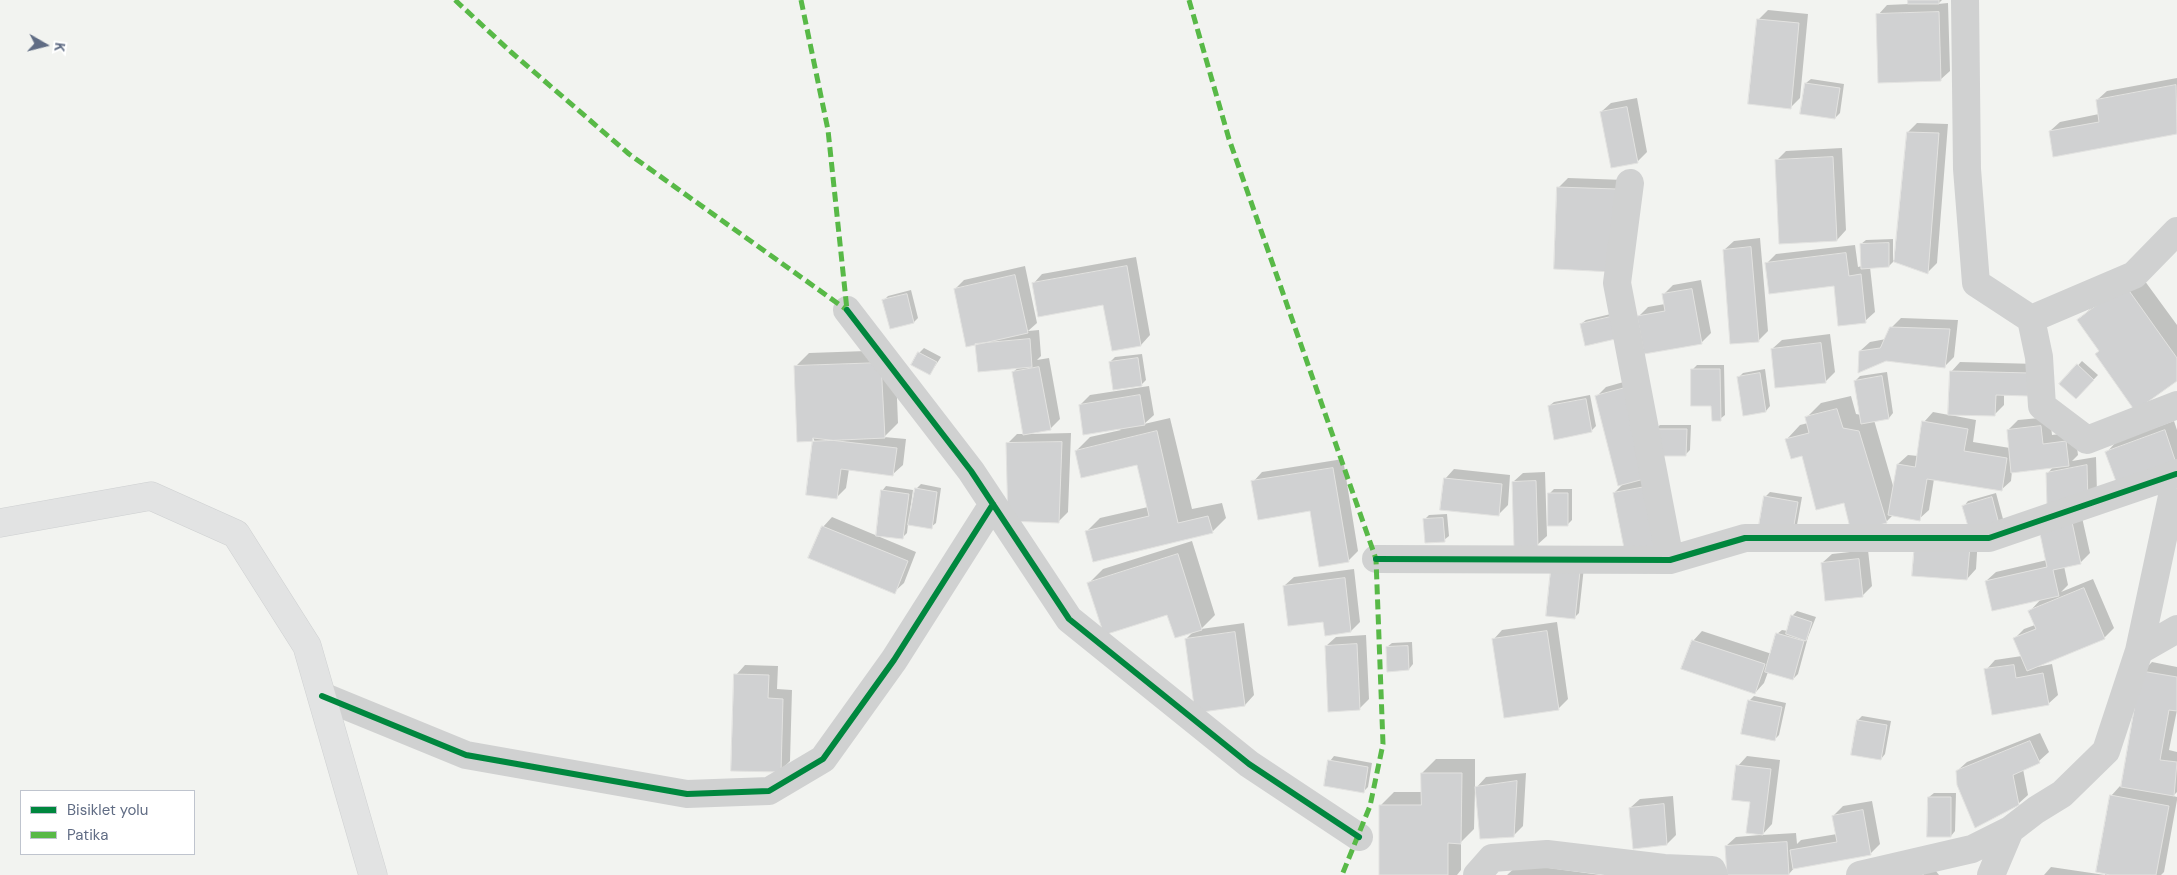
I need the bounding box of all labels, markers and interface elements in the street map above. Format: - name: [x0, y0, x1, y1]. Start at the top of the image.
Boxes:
- north arrow: [20, 20, 70, 70]
- text: K: [50, 41, 69, 53]
- legend: [20, 790, 195, 855]
- text: Bisiklet yolu: [67, 800, 148, 820]
- text: Patika: [67, 825, 108, 845]

